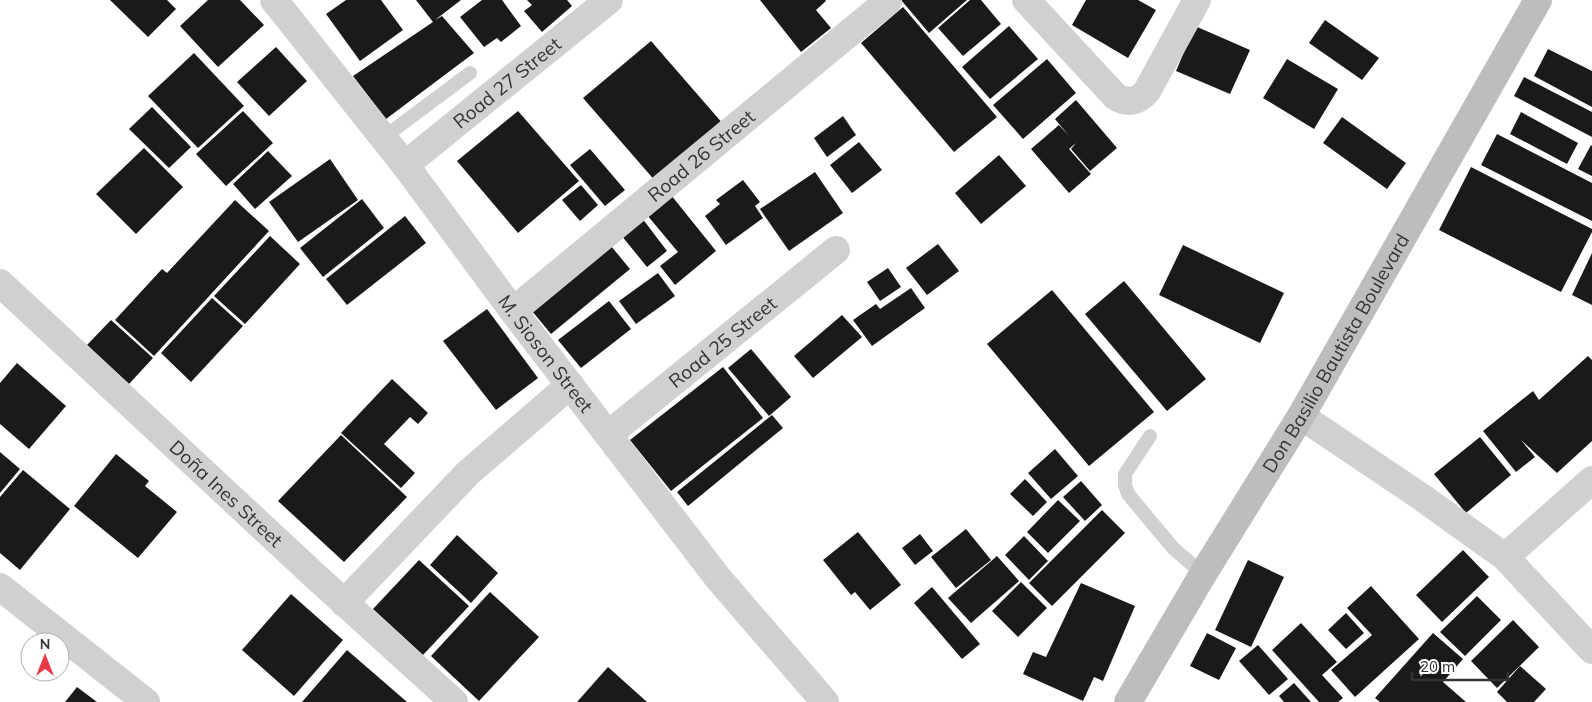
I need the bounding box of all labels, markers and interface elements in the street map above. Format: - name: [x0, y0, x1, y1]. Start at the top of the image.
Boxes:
- street label: Road 27 Street: [448, 32, 566, 133]
- street label: Road 26 Street: [643, 104, 760, 207]
- street label: Don Basilio Bautista Boulevard: [1257, 229, 1414, 477]
- street label: M. Sioson Street: [493, 290, 599, 417]
- street label: Road 25 Street: [664, 291, 781, 393]
- street label: Doña Ines Street: [165, 435, 288, 552]
- north arrow: [20, 632, 70, 682]
- text: N: [40, 635, 50, 653]
- scale bar: [1412, 650, 1508, 682]
- text: 20 m: [1420, 657, 1455, 676]

